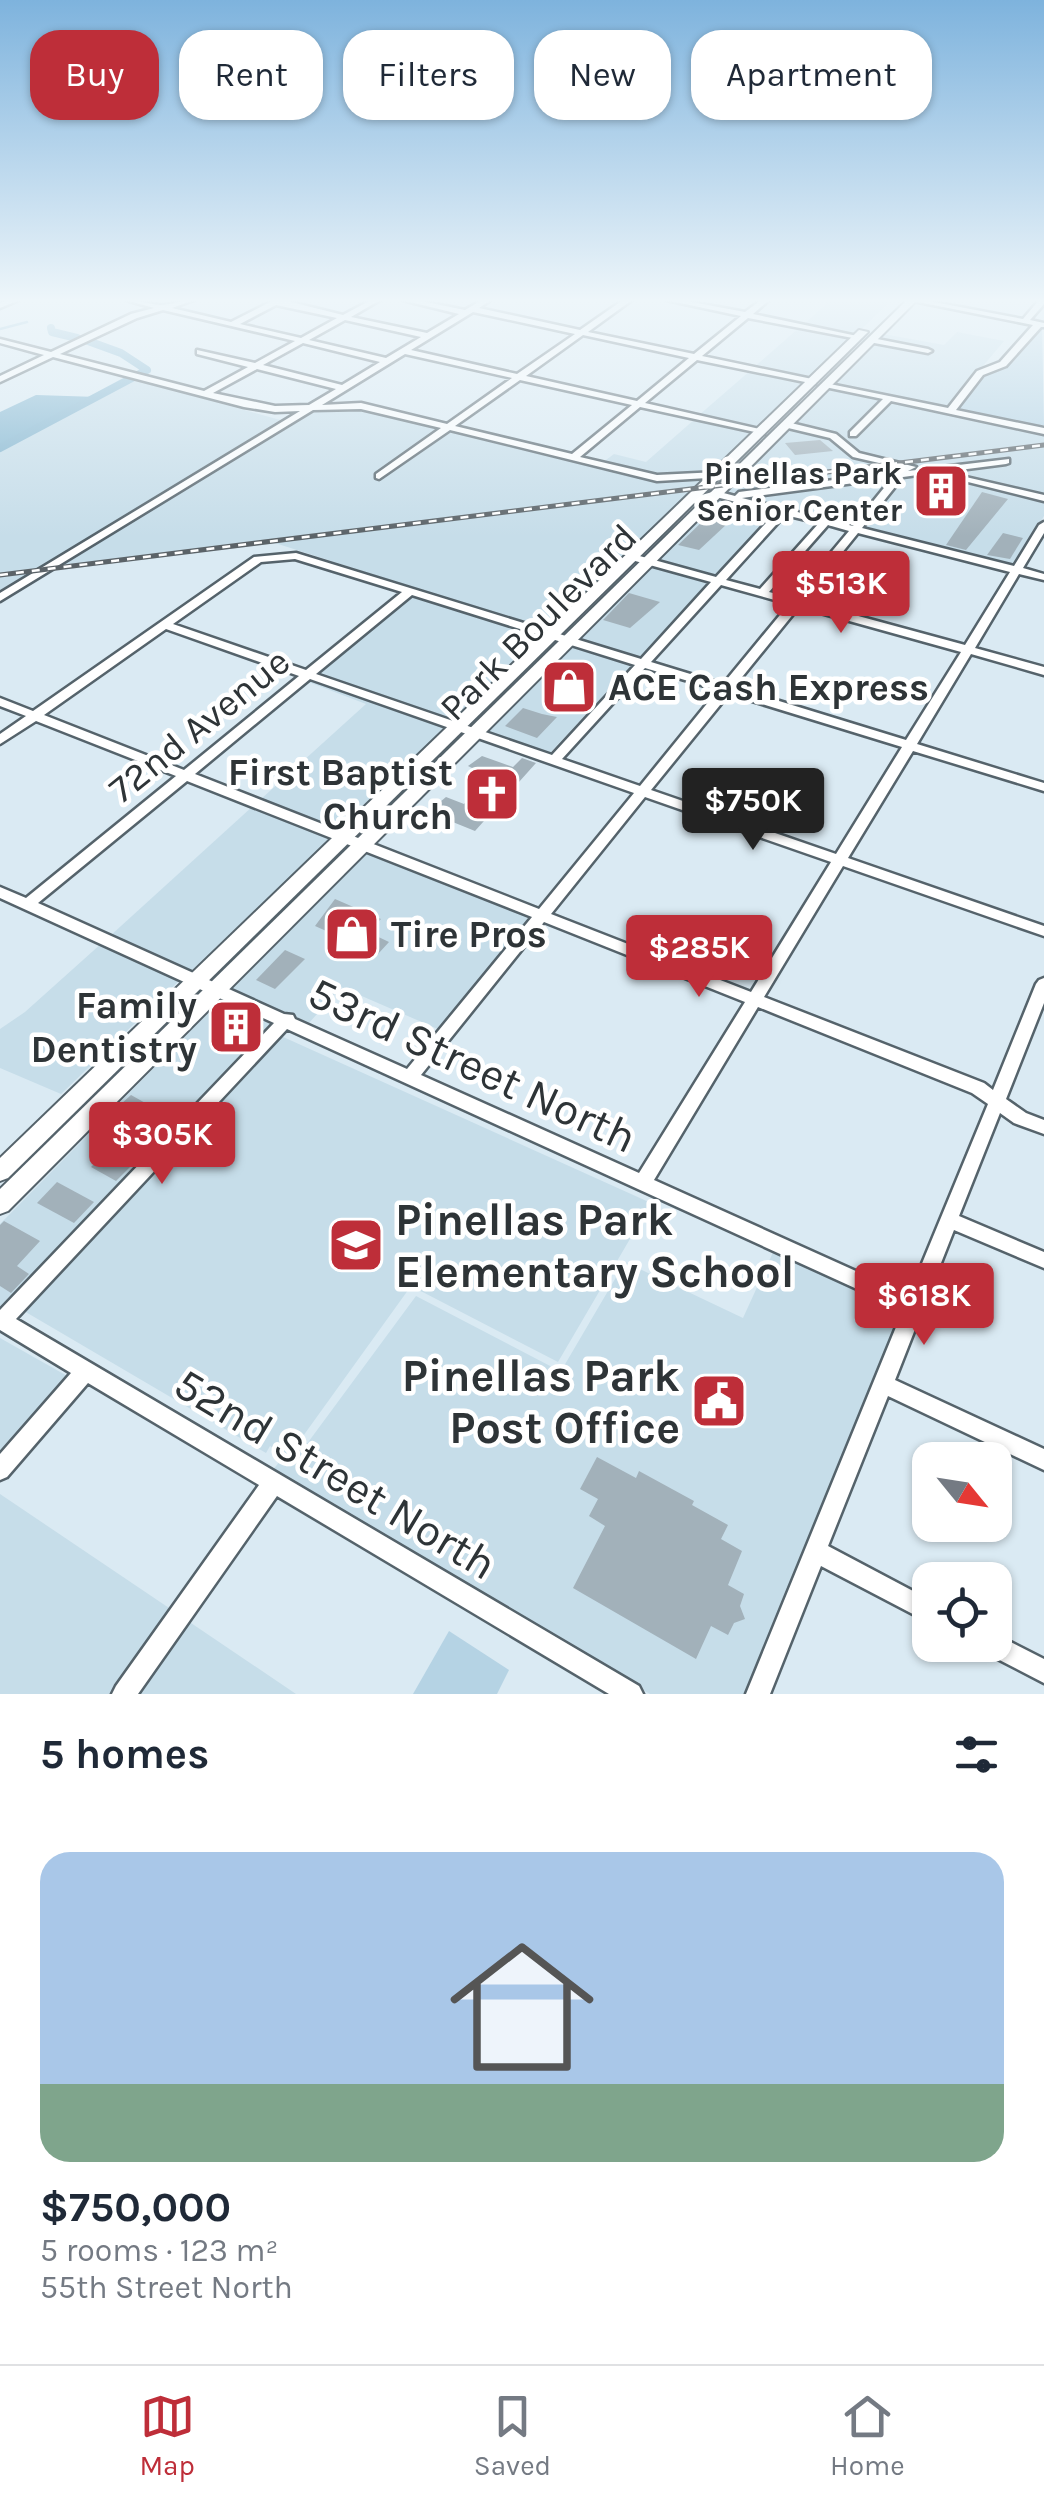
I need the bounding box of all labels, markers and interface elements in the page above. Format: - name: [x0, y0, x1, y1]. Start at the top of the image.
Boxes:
- chip: Buy: [30, 30, 159, 120]
- chip: Rent: [179, 30, 323, 120]
- chip: Filters: [343, 30, 514, 120]
- chip: New: [534, 30, 671, 120]
- chip: Apartment: [691, 30, 932, 120]
- place label: Pinellas Park Senior Center: [696, 455, 902, 529]
- building icon: Pinellas Park Senior Center: [911, 461, 971, 521]
- street label: Park Boulevard: [431, 515, 646, 730]
- pin: $513K: [771, 551, 911, 636]
- text: $513K: [795, 565, 887, 602]
- street label: 72nd Avenue: [100, 639, 299, 812]
- shop icon: ACE Cash Express: [539, 657, 599, 717]
- place label: ACE Cash Express: [608, 665, 929, 710]
- place label: First Baptist Church: [228, 750, 453, 839]
- church icon: First Baptist Church: [462, 764, 522, 824]
- pin: $750K: [683, 768, 823, 853]
- text: $750K: [704, 782, 802, 819]
- shop icon: Tire Pros: [322, 904, 382, 964]
- place label: Tire Pros: [391, 912, 547, 957]
- pin: $285K: [629, 915, 769, 1000]
- text: $285K: [648, 929, 750, 966]
- street label: 53rd Street North: [300, 966, 645, 1164]
- place label: Family Dentistry: [31, 983, 197, 1072]
- building icon: Family Dentistry: [206, 997, 266, 1057]
- pin: $305K: [92, 1102, 232, 1187]
- text: $305K: [111, 1116, 213, 1153]
- place label: Pinellas Park Elementary School: [395, 1194, 795, 1299]
- school or university icon: Pinellas Park Elementary School: [326, 1215, 386, 1275]
- pin: $618K: [854, 1263, 994, 1348]
- text: $618K: [877, 1277, 971, 1314]
- place label: Pinellas Park Post Office: [402, 1350, 680, 1454]
- street label: 52nd Street North: [165, 1357, 506, 1590]
- public building icon: Pinellas Park Post Office: [689, 1371, 749, 1431]
- north arrow: [912, 1442, 1012, 1542]
- map controls: [912, 1442, 1012, 1662]
- button: locate: [912, 1562, 1012, 1662]
- icon: filters: [949, 1727, 1004, 1782]
- text: 5 homes: [40, 1729, 209, 1779]
- icon: home: [432, 1917, 612, 2097]
- text: $750,000: [40, 2182, 231, 2232]
- text: 5 rooms · 123 m²: [40, 2232, 278, 2269]
- text: 55th Street North: [40, 2269, 293, 2306]
- tab: Map: [139, 2389, 195, 2482]
- tab: Saved: [474, 2389, 551, 2482]
- tab: Home: [830, 2389, 905, 2482]

